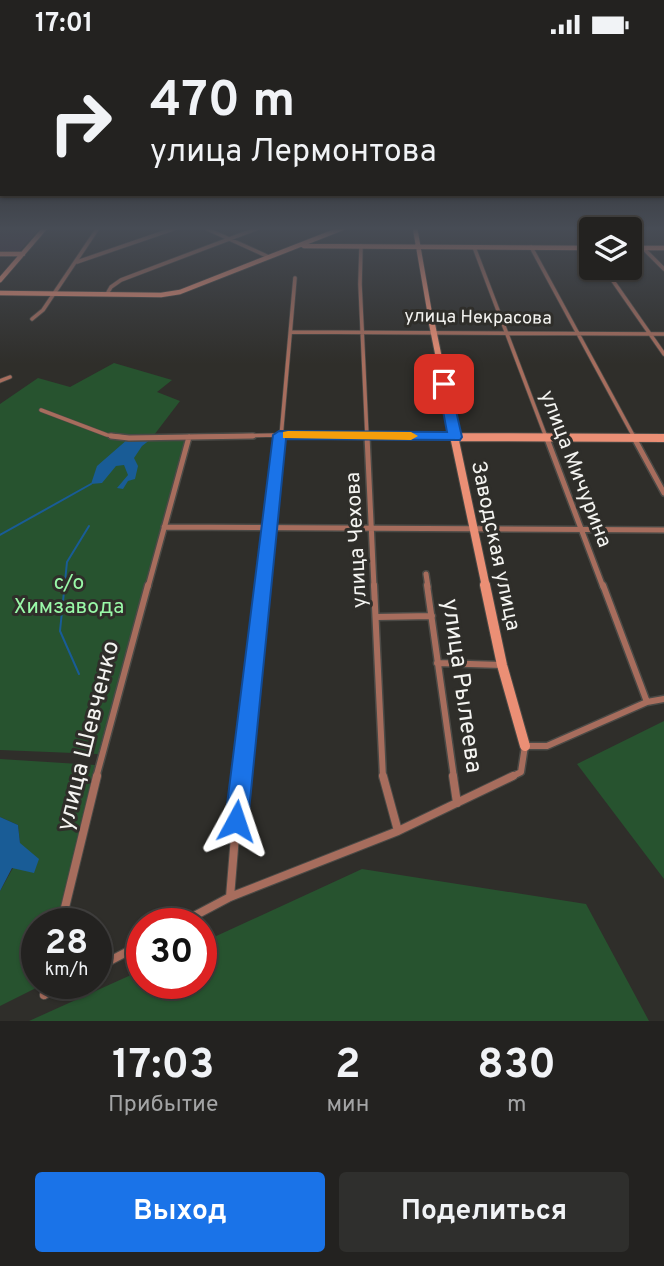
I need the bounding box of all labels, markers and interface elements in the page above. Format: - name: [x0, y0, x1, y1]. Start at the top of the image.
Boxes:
- text: 17:01: [35, 8, 93, 41]
- text: 470 m: [150, 72, 295, 134]
- icon: right: [35, 77, 126, 168]
- text: улица Лермонтова: [150, 133, 437, 173]
- map controls: [579, 217, 642, 280]
- button: layers: [579, 217, 642, 280]
- street label: улица Некрасова: [404, 305, 552, 331]
- pin: [414, 354, 474, 414]
- icon: arrive: [425, 365, 463, 403]
- street label: улица Мичурина: [533, 387, 617, 551]
- street label: Заводская улица: [464, 459, 526, 633]
- street label: улица Чехова: [340, 471, 374, 609]
- park label: с/о Химзавода: [14, 570, 124, 621]
- street label: улица Рылеева: [434, 597, 488, 775]
- street label: улица Шевченко: [51, 638, 127, 834]
- position arrow: [199, 784, 273, 858]
- speed limit sign: 30: [126, 908, 217, 999]
- text: 28: [45, 922, 88, 966]
- text: km/h: [45, 959, 88, 982]
- text: 17:03: [112, 1040, 214, 1093]
- text: 2: [335, 1040, 361, 1093]
- text: 830: [477, 1040, 556, 1093]
- text: Прибытие: [108, 1091, 218, 1120]
- text: мин: [326, 1091, 369, 1120]
- text: m: [507, 1091, 526, 1120]
- button: Выход: [35, 1172, 325, 1252]
- button: Поделиться: [339, 1172, 629, 1252]

